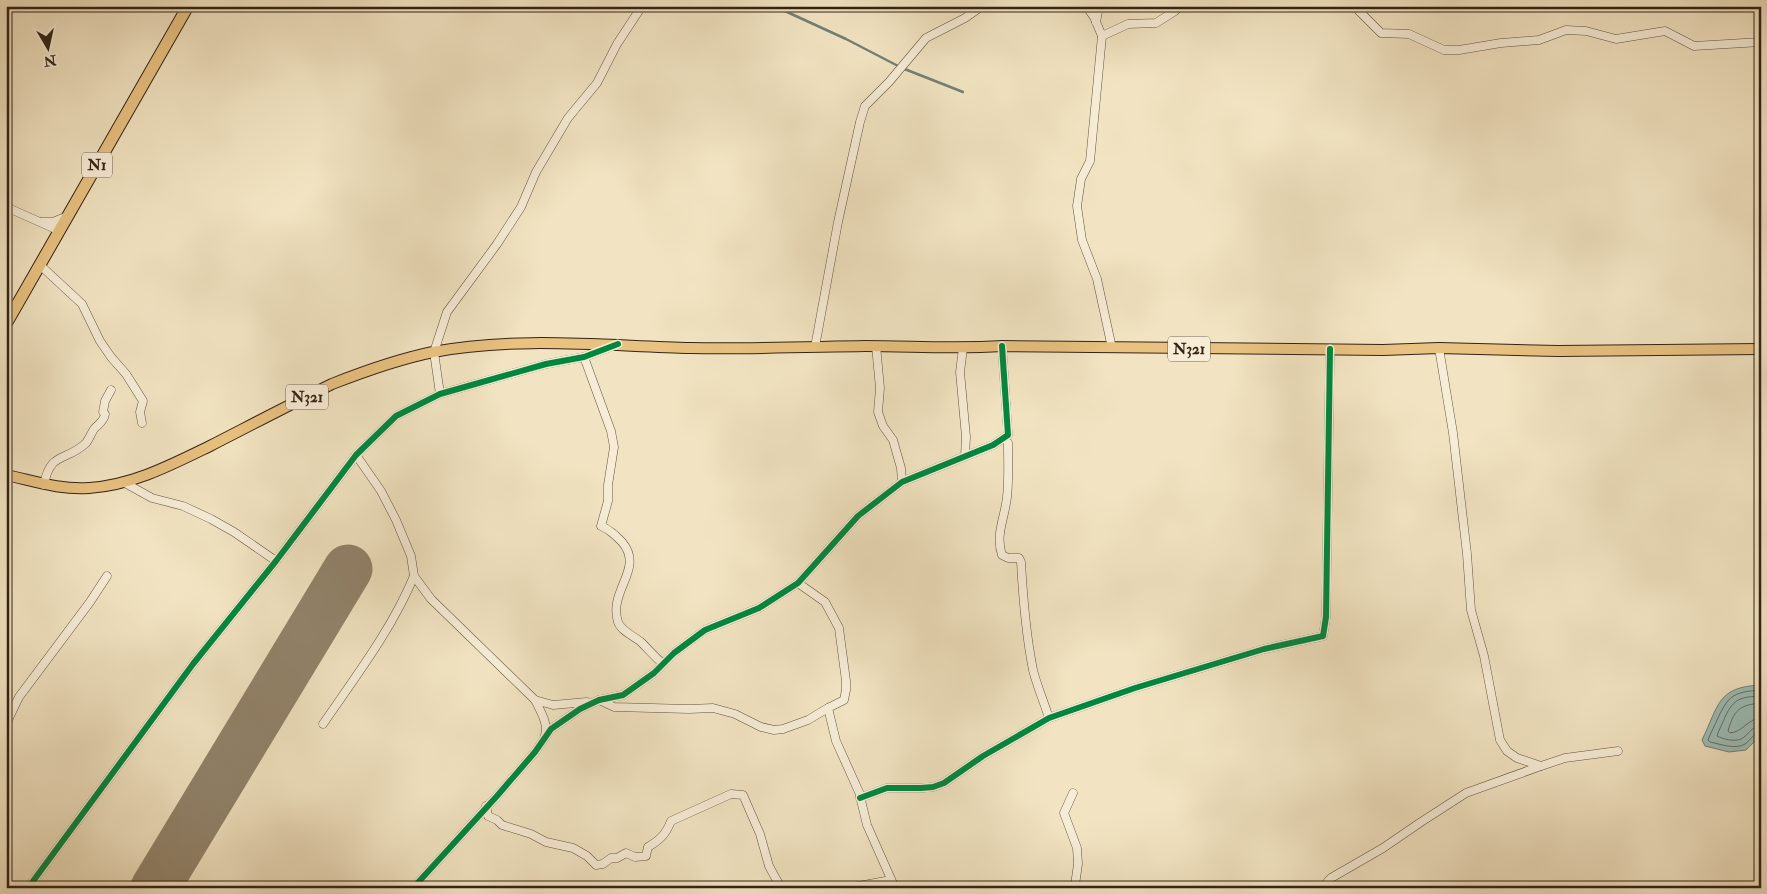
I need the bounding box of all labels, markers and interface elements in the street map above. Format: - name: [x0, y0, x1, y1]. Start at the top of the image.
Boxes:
- north arrow: [22, 22, 72, 72]
- text: N: [42, 51, 58, 70]
- road number: N1: [82, 152, 112, 178]
- road number: N321: [1168, 336, 1210, 362]
- road number: N321: [286, 384, 328, 410]

